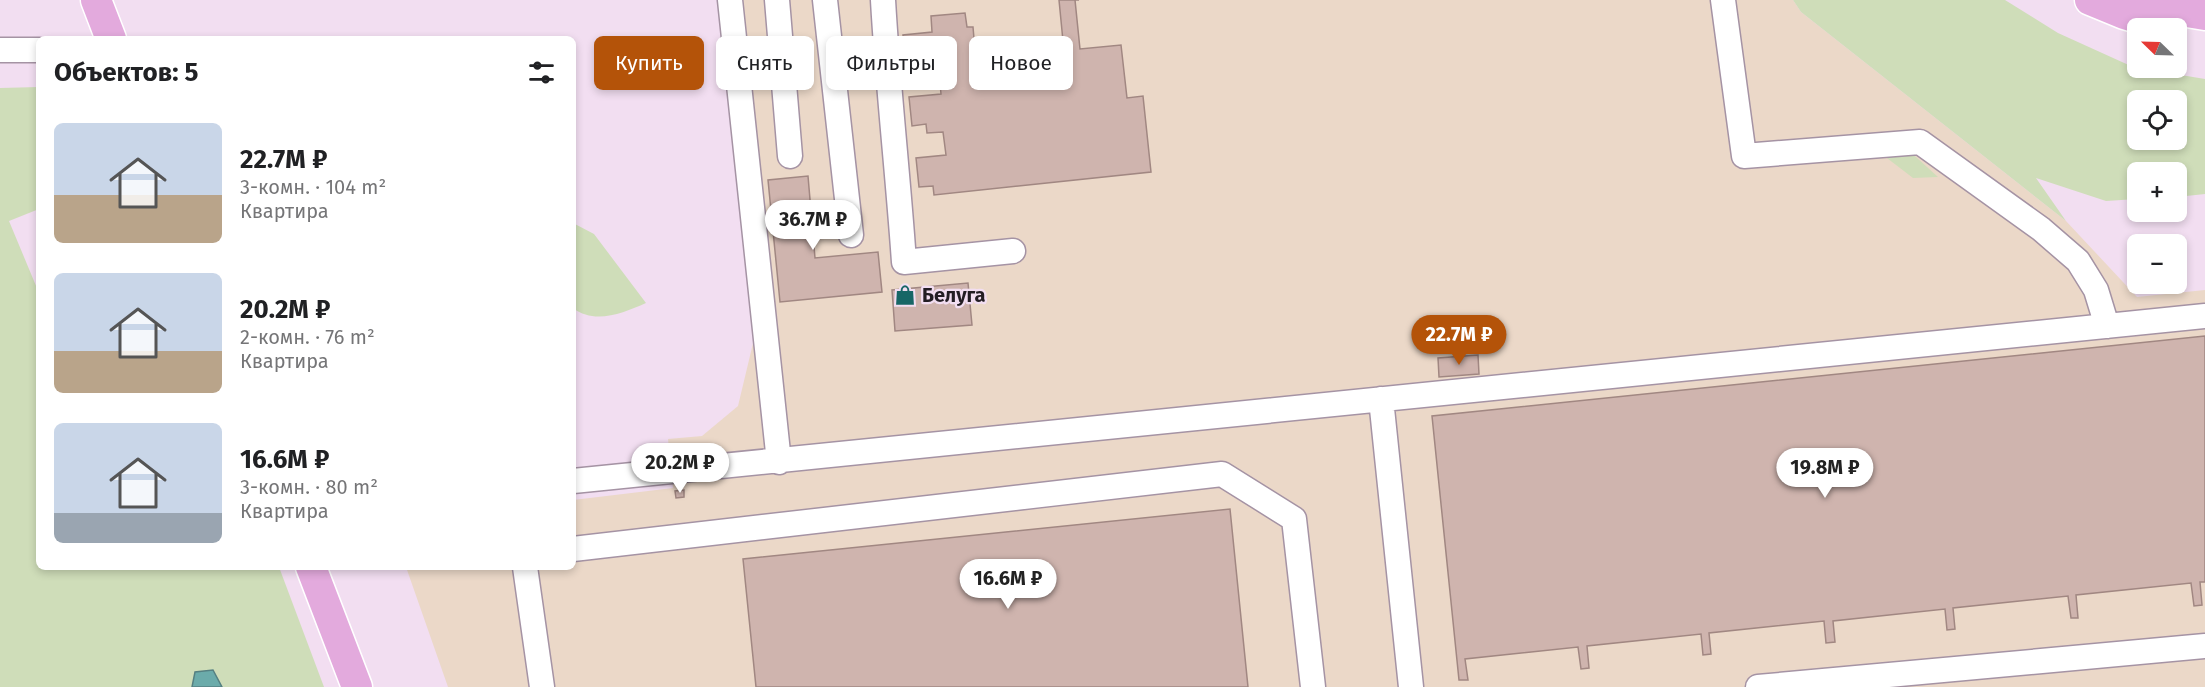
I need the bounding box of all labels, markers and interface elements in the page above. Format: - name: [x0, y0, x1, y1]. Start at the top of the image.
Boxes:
- north arrow: [2127, 18, 2187, 78]
- map controls: [2127, 18, 2187, 294]
- chip: Купить: [594, 36, 704, 90]
- chip: Снять: [716, 36, 814, 90]
- chip: Фильтры: [826, 36, 957, 90]
- chip: Новое: [969, 36, 1073, 90]
- icon: filters: [525, 56, 558, 89]
- text: Объектов: 5: [54, 57, 198, 88]
- button: locate: [2127, 90, 2187, 150]
- text: 22.7M ₽: [240, 144, 327, 175]
- icon: home: [102, 147, 174, 219]
- button: +: [2127, 162, 2187, 222]
- text: 3-комн. · 104 m²: [240, 175, 386, 199]
- text: Квартира: [240, 199, 329, 223]
- pin: 36.7M ₽: [758, 200, 868, 251]
- text: 36.7M ₽: [779, 207, 847, 231]
- button: −: [2127, 234, 2187, 294]
- shop icon: Белуга: [893, 283, 917, 307]
- place label: Белуга: [922, 283, 985, 307]
- text: 20.2M ₽: [240, 294, 330, 325]
- icon: home: [102, 297, 174, 369]
- pin: 22.7M ₽: [1404, 315, 1514, 366]
- text: 22.7M ₽: [1425, 322, 1493, 346]
- text: 2-комн. · 76 m²: [240, 325, 375, 349]
- text: Квартира: [240, 349, 329, 373]
- pin: 20.2M ₽: [625, 443, 735, 494]
- text: 16.6M ₽: [240, 444, 329, 475]
- icon: home: [102, 447, 174, 519]
- pin: 19.8M ₽: [1770, 448, 1880, 499]
- text: 20.2M ₽: [645, 450, 715, 474]
- text: 19.8M ₽: [1790, 455, 1860, 479]
- text: 3-комн. · 80 m²: [240, 475, 378, 499]
- text: Квартира: [240, 499, 329, 523]
- pin: 16.6M ₽: [953, 559, 1063, 610]
- text: 16.6M ₽: [974, 566, 1042, 590]

